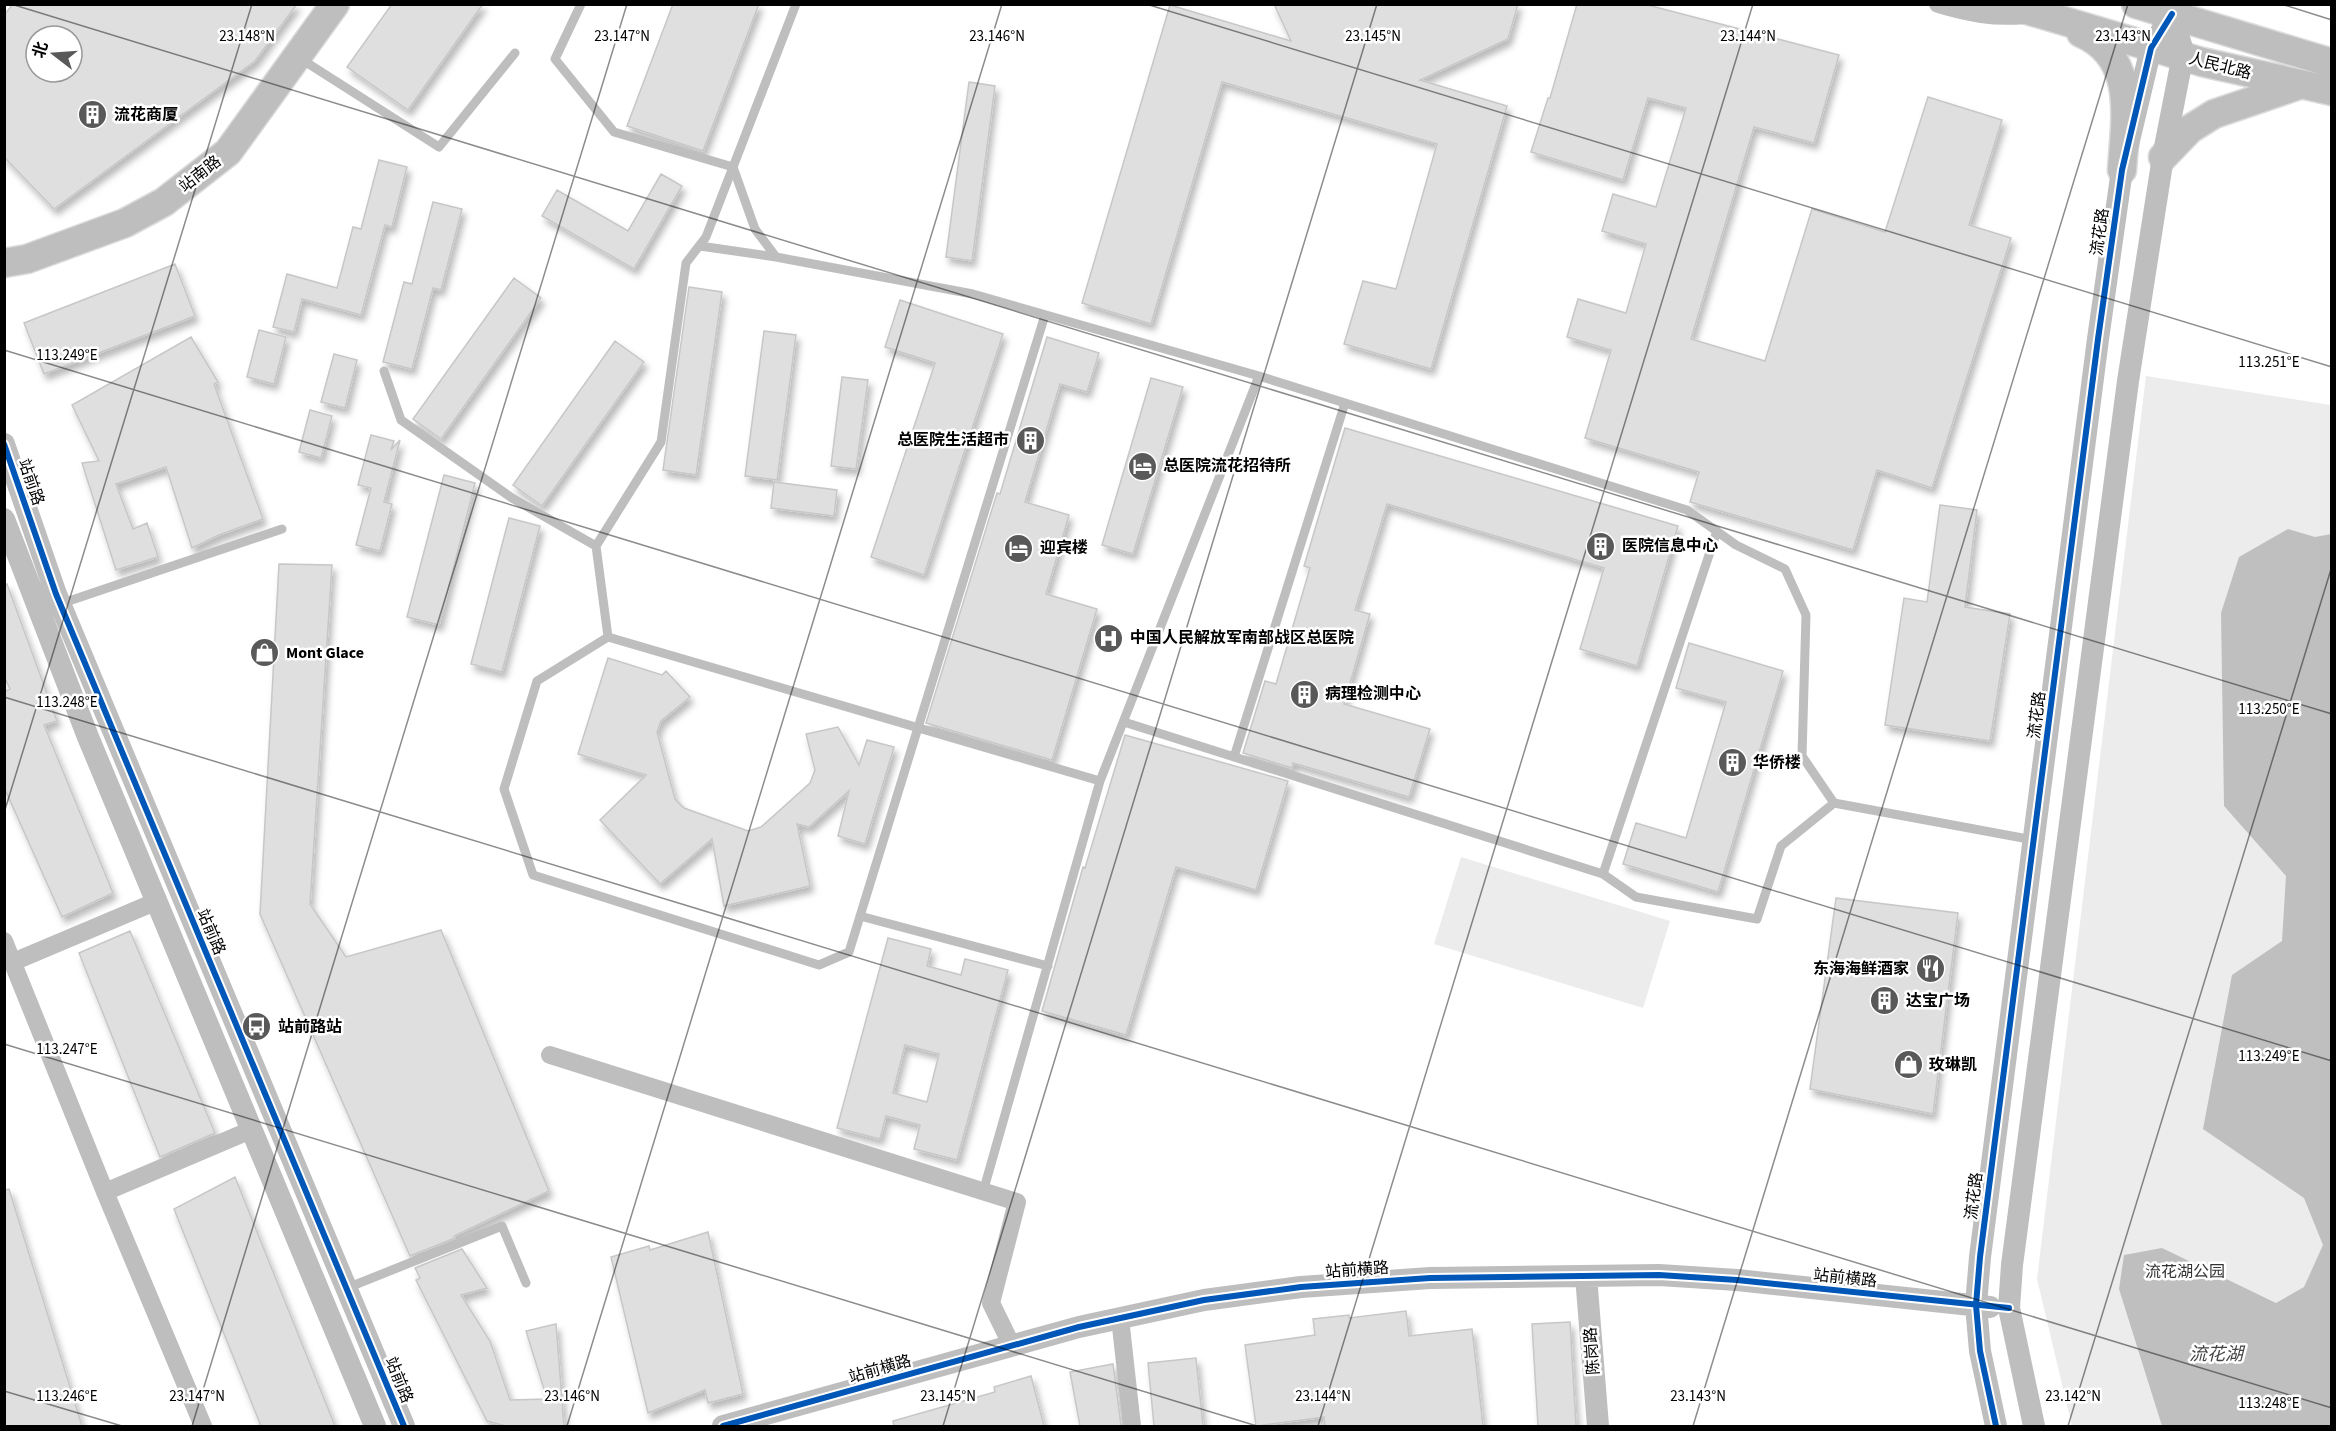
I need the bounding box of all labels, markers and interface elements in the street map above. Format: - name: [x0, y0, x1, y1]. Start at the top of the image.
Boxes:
- north arrow: [24, 24, 84, 84]
- text: 23.148°N: [219, 26, 275, 47]
- text: 23.147°N: [594, 26, 650, 47]
- text: 23.146°N: [969, 26, 1025, 47]
- text: 23.145°N: [1345, 26, 1401, 47]
- text: 23.144°N: [1720, 26, 1776, 47]
- text: 23.143°N: [2095, 26, 2151, 47]
- text: 北: [28, 39, 53, 61]
- street label: 人民北路: [2186, 48, 2254, 84]
- building icon: 流花商厦: [77, 99, 109, 131]
- place label: 流花商厦: [114, 104, 178, 126]
- street label: 站南路: [174, 151, 226, 197]
- street label: 流花路: [2086, 207, 2114, 257]
- text: 113.249°E: [36, 345, 98, 366]
- text: 113.251°E: [2238, 352, 2300, 373]
- building icon: 总医院生活超市: [1014, 424, 1046, 456]
- place label: 总医院生活超市: [897, 429, 1009, 451]
- hotel icon: 总医院流花招待所: [1126, 450, 1158, 482]
- place label: 总医院流花招待所: [1163, 455, 1291, 477]
- street label: 站前路: [13, 456, 49, 508]
- building icon: 医院信息中心: [1585, 530, 1617, 562]
- hotel icon: 迎宾楼: [1003, 532, 1035, 564]
- place label: 医院信息中心: [1622, 535, 1718, 557]
- place label: 迎宾楼: [1040, 537, 1088, 559]
- hospital icon: 中国人民解放军南部战区总医院: [1093, 622, 1125, 654]
- place label: 中国人民解放军南部战区总医院: [1130, 627, 1354, 649]
- shop icon: Mont Glace: [249, 637, 281, 669]
- place label: Mont Glace: [286, 642, 364, 664]
- building icon: 病理检测中心: [1288, 678, 1320, 710]
- place label: 病理检测中心: [1325, 683, 1421, 705]
- street label: 流花路: [2023, 690, 2051, 740]
- text: 113.248°E: [36, 692, 98, 713]
- text: 113.250°E: [2238, 699, 2300, 720]
- building icon: 华侨楼: [1716, 747, 1748, 779]
- place label: 华侨楼: [1753, 752, 1801, 774]
- street label: 站前路: [191, 906, 231, 958]
- restaurant icon: 东海海鲜酒家: [1914, 953, 1946, 985]
- place label: 东海海鲜酒家: [1813, 958, 1909, 980]
- building icon: 达宝广场: [1869, 985, 1901, 1017]
- place label: 达宝广场: [1906, 990, 1970, 1012]
- bus stop icon: 站前路站: [241, 1011, 273, 1043]
- place label: 站前路站: [278, 1016, 342, 1038]
- text: 113.247°E: [36, 1039, 98, 1060]
- text: 113.249°E: [2238, 1046, 2300, 1067]
- shop icon: 玫琳凯: [1892, 1049, 1924, 1081]
- place label: 玫琳凯: [1929, 1054, 1977, 1076]
- street label: 流花路: [1960, 1171, 1988, 1221]
- street label: 站前横路: [1324, 1257, 1390, 1283]
- park label: 流花湖公园: [2145, 1261, 2225, 1283]
- street label: 站前横路: [1812, 1264, 1878, 1292]
- street label: 陈岗路: [1579, 1326, 1605, 1376]
- water label: 流花湖: [2189, 1342, 2246, 1367]
- street label: 站前横路: [846, 1350, 914, 1388]
- street label: 站前路: [380, 1354, 418, 1406]
- text: 113.246°E: [36, 1386, 98, 1407]
- text: 23.147°N: [169, 1386, 225, 1407]
- text: 23.146°N: [544, 1386, 600, 1407]
- text: 23.145°N: [920, 1386, 976, 1407]
- text: 23.144°N: [1295, 1386, 1351, 1407]
- text: 23.143°N: [1670, 1386, 1726, 1407]
- text: 23.142°N: [2045, 1386, 2101, 1407]
- text: 113.248°E: [2238, 1393, 2300, 1414]

